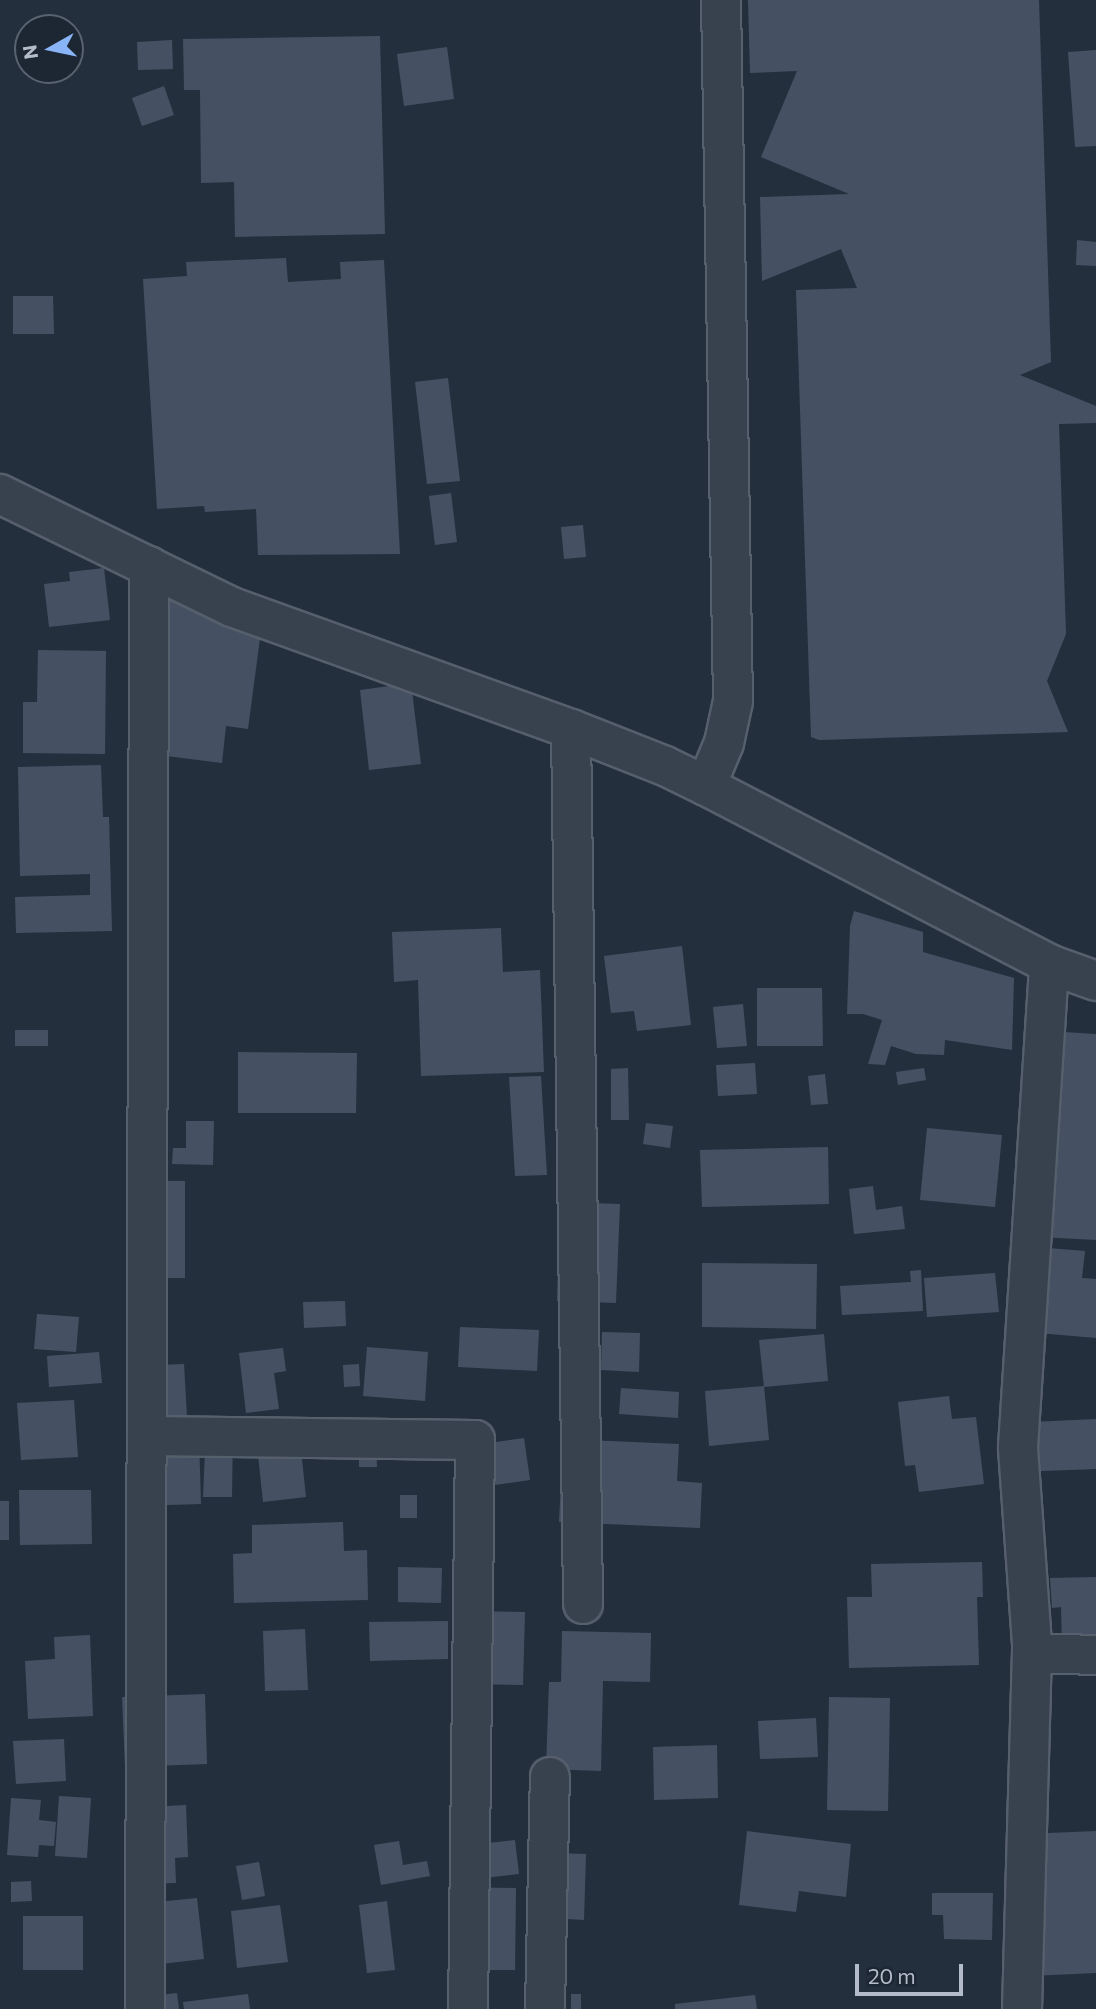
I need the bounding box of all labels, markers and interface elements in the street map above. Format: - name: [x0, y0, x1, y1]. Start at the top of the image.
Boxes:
- north arrow: [14, 14, 84, 84]
- text: N: [17, 43, 42, 61]
- scale bar: [858, 1950, 967, 1994]
- text: 20 m: [868, 1963, 916, 1988]

